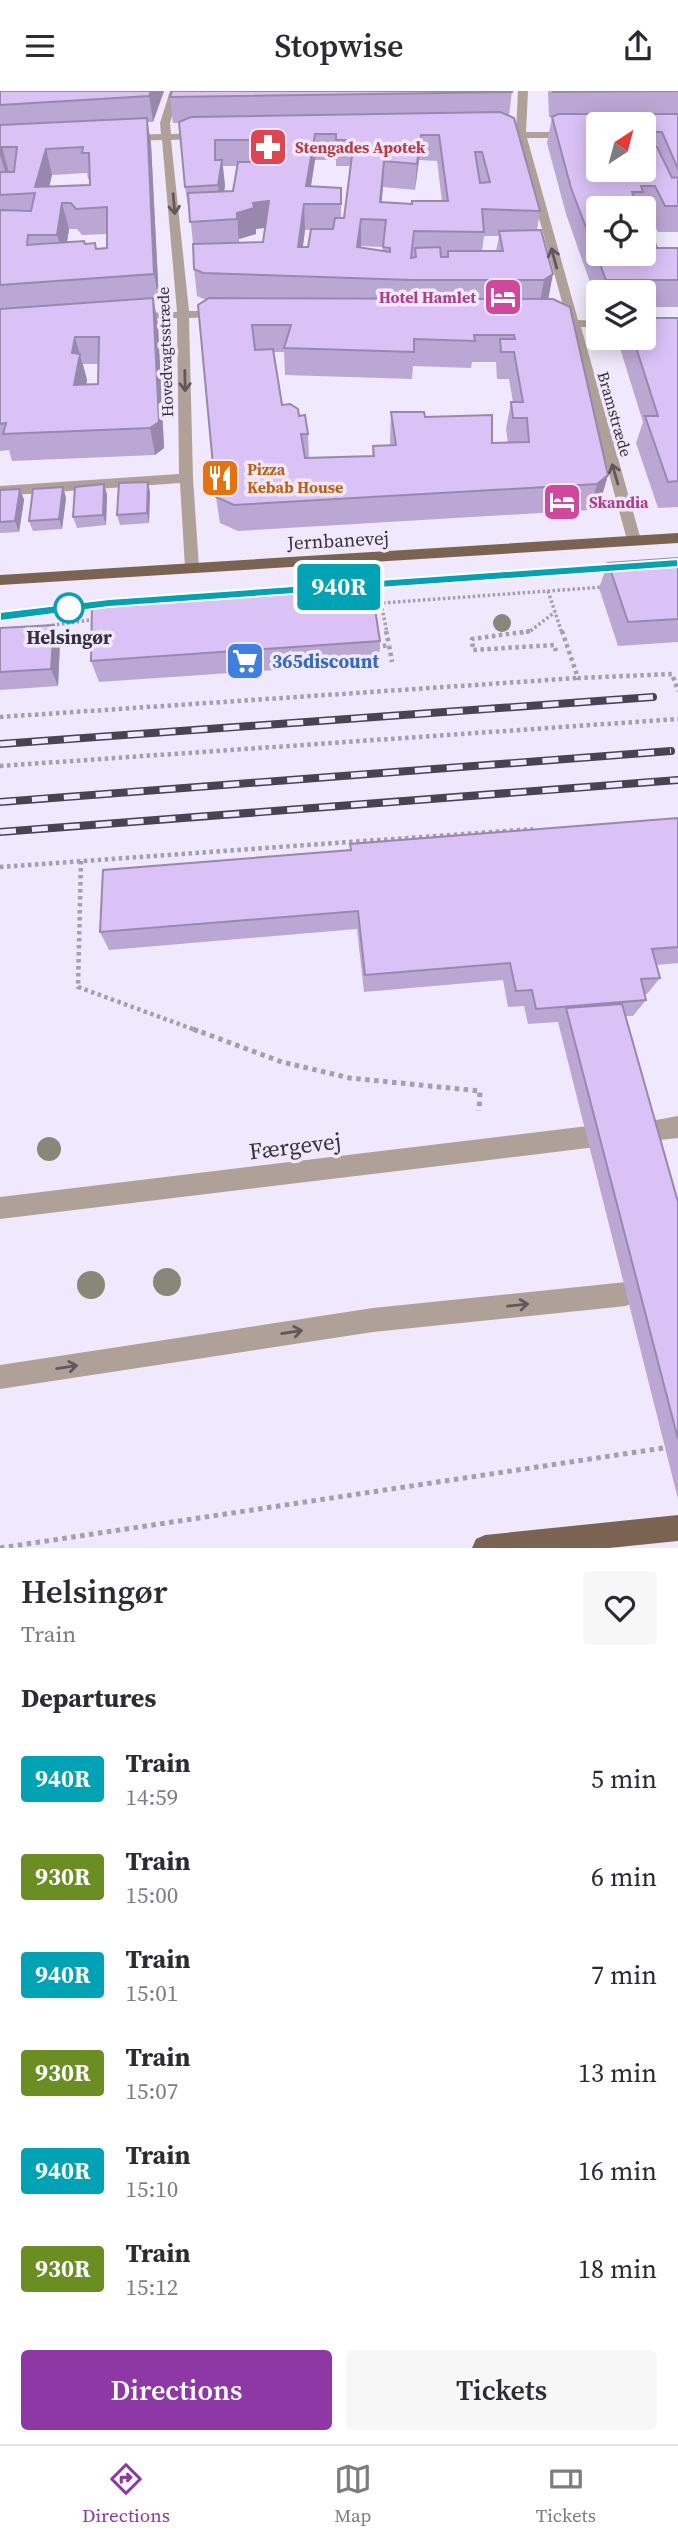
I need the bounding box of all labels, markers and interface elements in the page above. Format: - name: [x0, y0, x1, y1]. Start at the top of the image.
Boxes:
- text: Stopwise: [274, 24, 404, 68]
- icon: menu: [21, 27, 59, 65]
- icon: share: [619, 27, 657, 65]
- north arrow: [586, 112, 656, 182]
- map controls: [586, 112, 656, 350]
- pharmacy icon: Stengades Apotek: [247, 126, 289, 168]
- place label: Stengades Apotek: [295, 136, 426, 158]
- one-way arrow: [168, 192, 181, 215]
- button: locate: [586, 196, 656, 266]
- one-way arrow: [547, 247, 560, 270]
- hotel icon: Hotel Hamlet: [482, 276, 524, 318]
- button: layers: [586, 280, 656, 350]
- street label: Hovedvagtsstræde: [152, 286, 178, 418]
- place label: Hotel Hamlet: [379, 286, 476, 308]
- one-way arrow: [178, 369, 191, 392]
- street label: Bramstræde: [592, 369, 638, 459]
- restaurant icon: Pizza Kebab House: [199, 457, 241, 499]
- place label: Pizza Kebab House: [247, 458, 343, 498]
- one-way arrow: [607, 464, 620, 486]
- hotel icon: Skandia: [541, 481, 583, 523]
- place label: Skandia: [589, 491, 649, 513]
- street label: Jernbanevej: [286, 524, 389, 556]
- line badge: 940R: [290, 564, 388, 610]
- text: 940R: [311, 570, 367, 603]
- marker: Helsingør: [54, 593, 84, 623]
- place label: Helsingør: [26, 624, 112, 650]
- supermarket icon: 365discount: [224, 640, 266, 682]
- place label: 365discount: [272, 648, 379, 674]
- street label: Færgevej: [247, 1124, 343, 1168]
- one-way arrow: [506, 1298, 529, 1311]
- one-way arrow: [280, 1325, 303, 1338]
- one-way arrow: [56, 1360, 78, 1373]
- text: Helsingør: [21, 1569, 168, 1614]
- button: heart: [583, 1571, 657, 1645]
- text: Train: [21, 1618, 76, 1650]
- text: Departures: [21, 1680, 156, 1716]
- text: Train: [125, 1745, 190, 1781]
- text: 5 min: [591, 1761, 657, 1797]
- text: 940R: [35, 1762, 90, 1795]
- text: 14:59: [125, 1781, 178, 1813]
- text: Train: [125, 1843, 190, 1879]
- text: 6 min: [591, 1859, 657, 1895]
- text: 930R: [35, 1860, 90, 1893]
- text: 15:00: [125, 1879, 178, 1911]
- text: Train: [125, 1941, 190, 1977]
- text: 7 min: [591, 1957, 657, 1993]
- text: 940R: [35, 1958, 90, 1991]
- text: 15:01: [125, 1977, 178, 2009]
- text: Train: [125, 2039, 190, 2075]
- text: 13 min: [578, 2055, 657, 2091]
- text: 930R: [35, 2056, 90, 2089]
- text: 15:07: [125, 2075, 178, 2107]
- text: Train: [125, 2137, 190, 2173]
- text: 16 min: [578, 2153, 657, 2189]
- text: 940R: [35, 2154, 90, 2187]
- text: 15:10: [125, 2173, 178, 2205]
- text: Train: [125, 2235, 190, 2271]
- text: 18 min: [578, 2251, 657, 2287]
- text: 930R: [35, 2252, 90, 2285]
- text: 15:12: [125, 2271, 178, 2303]
- button: Directions: [21, 2350, 332, 2430]
- button: Tickets: [346, 2350, 657, 2430]
- tab: Directions: [82, 2460, 170, 2528]
- tab: Map: [334, 2460, 372, 2528]
- tab: Tickets: [536, 2460, 596, 2528]

